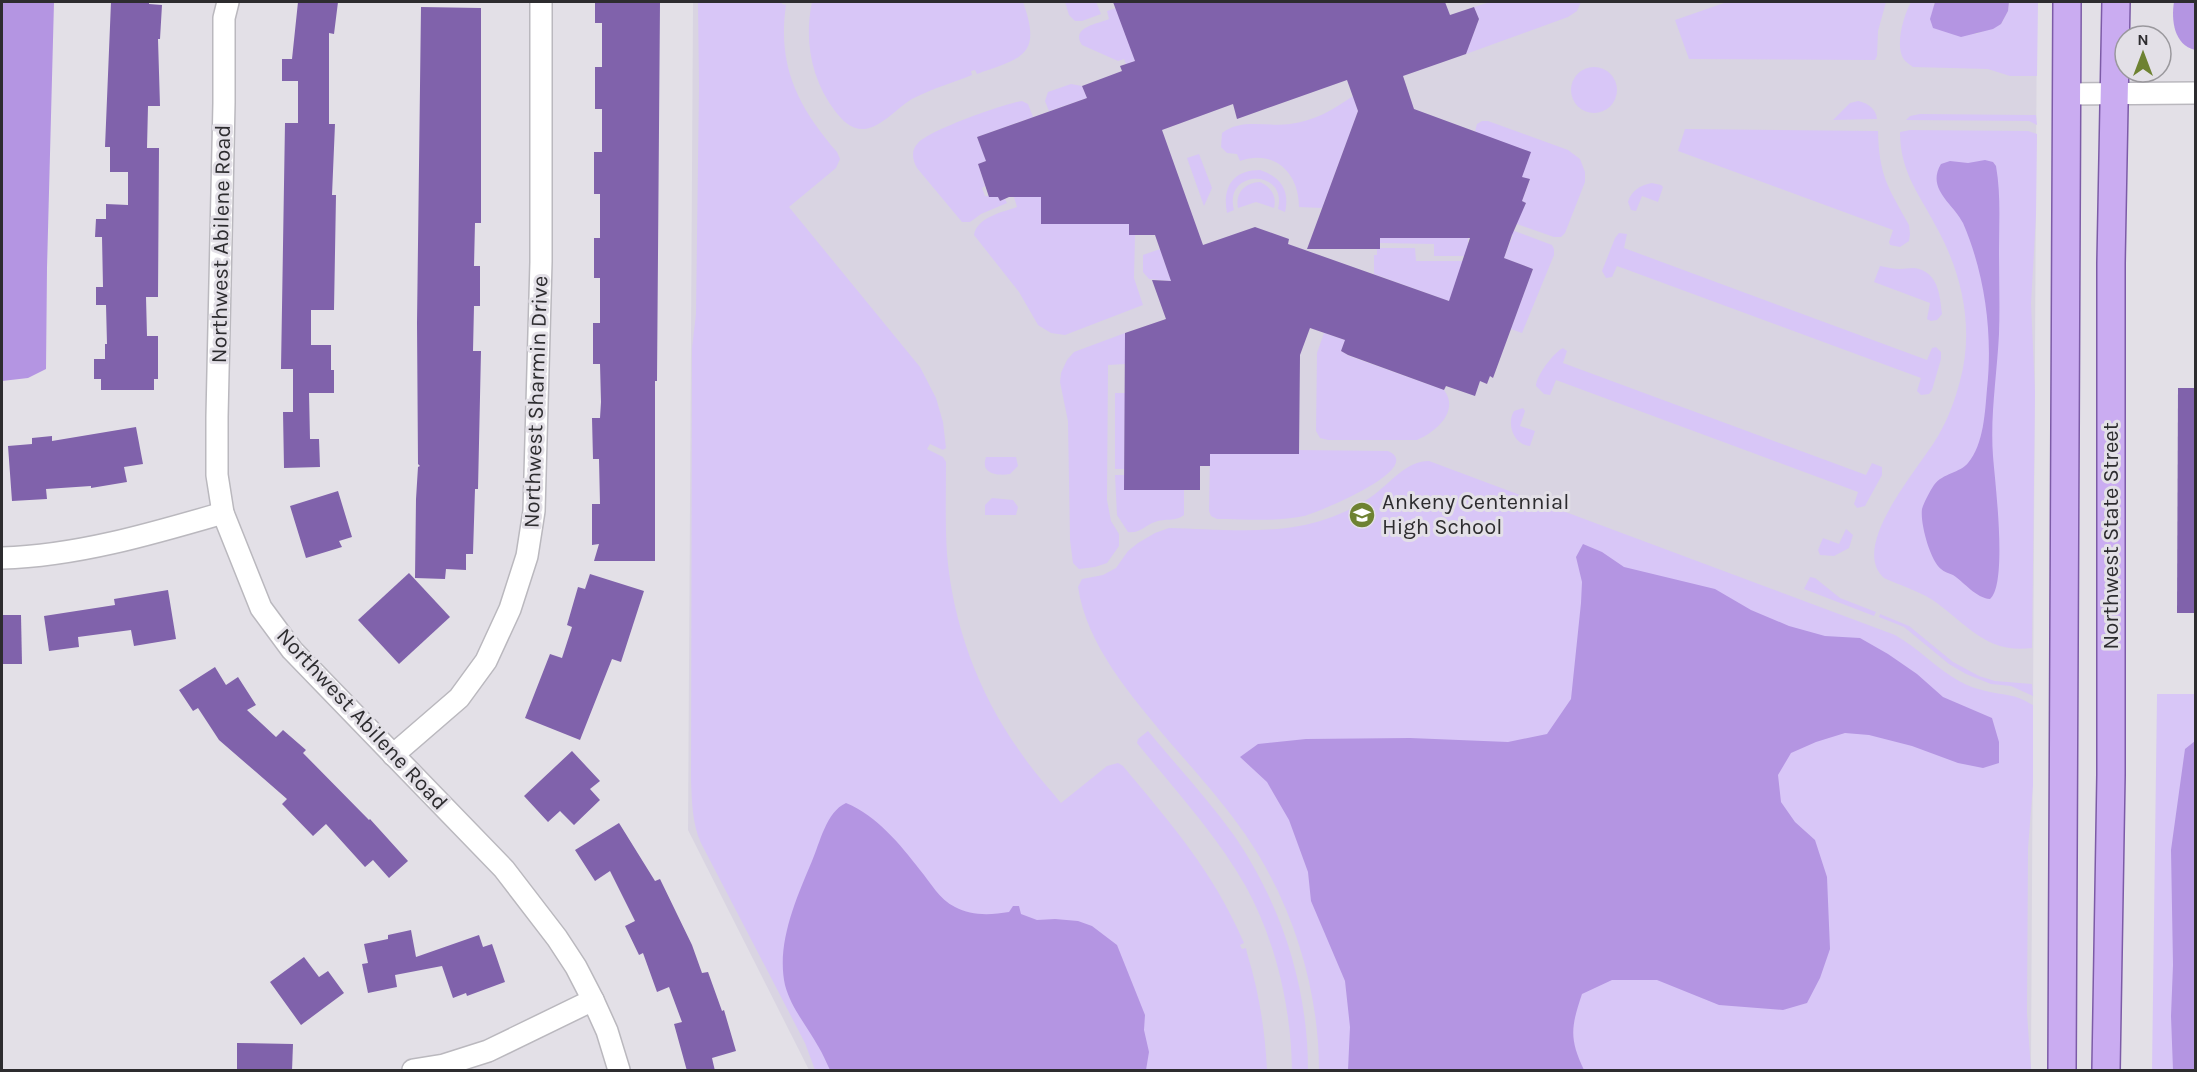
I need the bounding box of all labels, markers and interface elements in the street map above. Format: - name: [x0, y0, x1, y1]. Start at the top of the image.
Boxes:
- north arrow: [2113, 24, 2173, 84]
- text: N: [2137, 30, 2149, 49]
- street label: Northwest Abilene Road: [206, 124, 236, 364]
- street label: Northwest Sharmin Drive: [519, 275, 553, 529]
- street label: Northwest State Street: [2098, 422, 2124, 650]
- place label: Ankeny Centennial High School: [1382, 489, 1569, 540]
- school or university icon: Ankeny Centennial High School: [1347, 500, 1377, 530]
- street label: Northwest Abilene Road: [271, 623, 453, 815]

